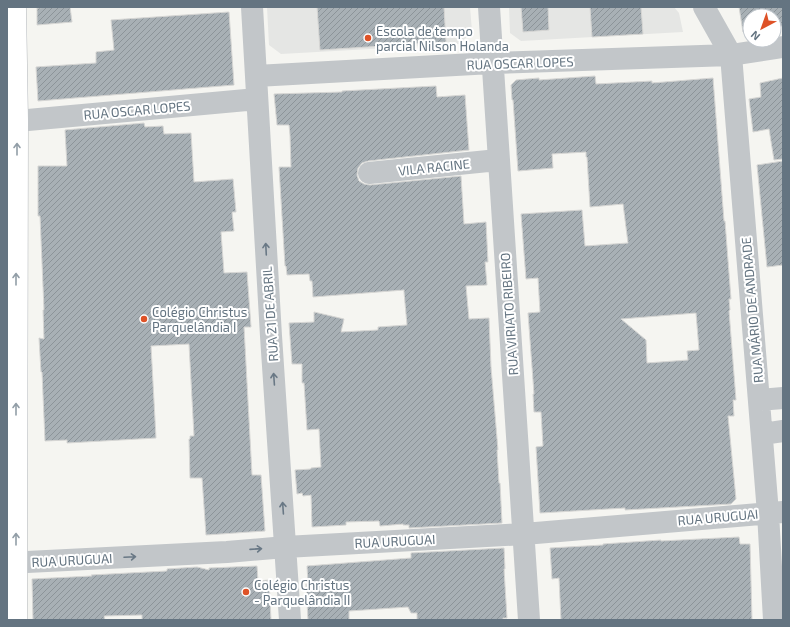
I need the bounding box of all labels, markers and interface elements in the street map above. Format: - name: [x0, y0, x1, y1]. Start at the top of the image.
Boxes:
- north arrow: [742, 8, 782, 48]
- place label: Escola de tempo parcial Nilson Holanda: [376, 23, 509, 54]
- text: N: [748, 28, 762, 43]
- marker: Escola de tempo parcial Nilson Holanda: [363, 33, 373, 43]
- street label: RUA OSCAR LOPES: [466, 53, 574, 73]
- street label: RUA OSCAR LOPES: [83, 97, 191, 123]
- one-way arrow: [13, 143, 21, 156]
- street label: VILA RACINE: [397, 155, 471, 179]
- street label: RUA MÁRIO DE ANDRADE: [737, 236, 766, 384]
- one-way arrow: [262, 243, 270, 256]
- street label: RUA VIRIATO RIBEIRO: [497, 252, 521, 376]
- street label: RUA 21 DE ABRIL: [259, 266, 281, 362]
- one-way arrow: [12, 273, 20, 286]
- place label: Colégio Christus Parquelândia I: [152, 304, 247, 335]
- marker: Colégio Christus Parquelândia I: [139, 314, 149, 324]
- one-way arrow: [271, 373, 278, 386]
- one-way arrow: [12, 403, 20, 416]
- one-way arrow: [279, 502, 286, 515]
- street label: RUA URUGUAI: [677, 506, 759, 528]
- street label: RUA URUGUAI: [354, 531, 436, 551]
- one-way arrow: [12, 533, 20, 546]
- one-way arrow: [249, 546, 262, 553]
- street label: RUA URUGUAI: [31, 550, 113, 570]
- one-way arrow: [123, 553, 136, 560]
- place label: Colégio Christus - Parquelândia II: [254, 577, 350, 608]
- marker: Colégio Christus - Parquelândia II: [241, 587, 251, 597]

